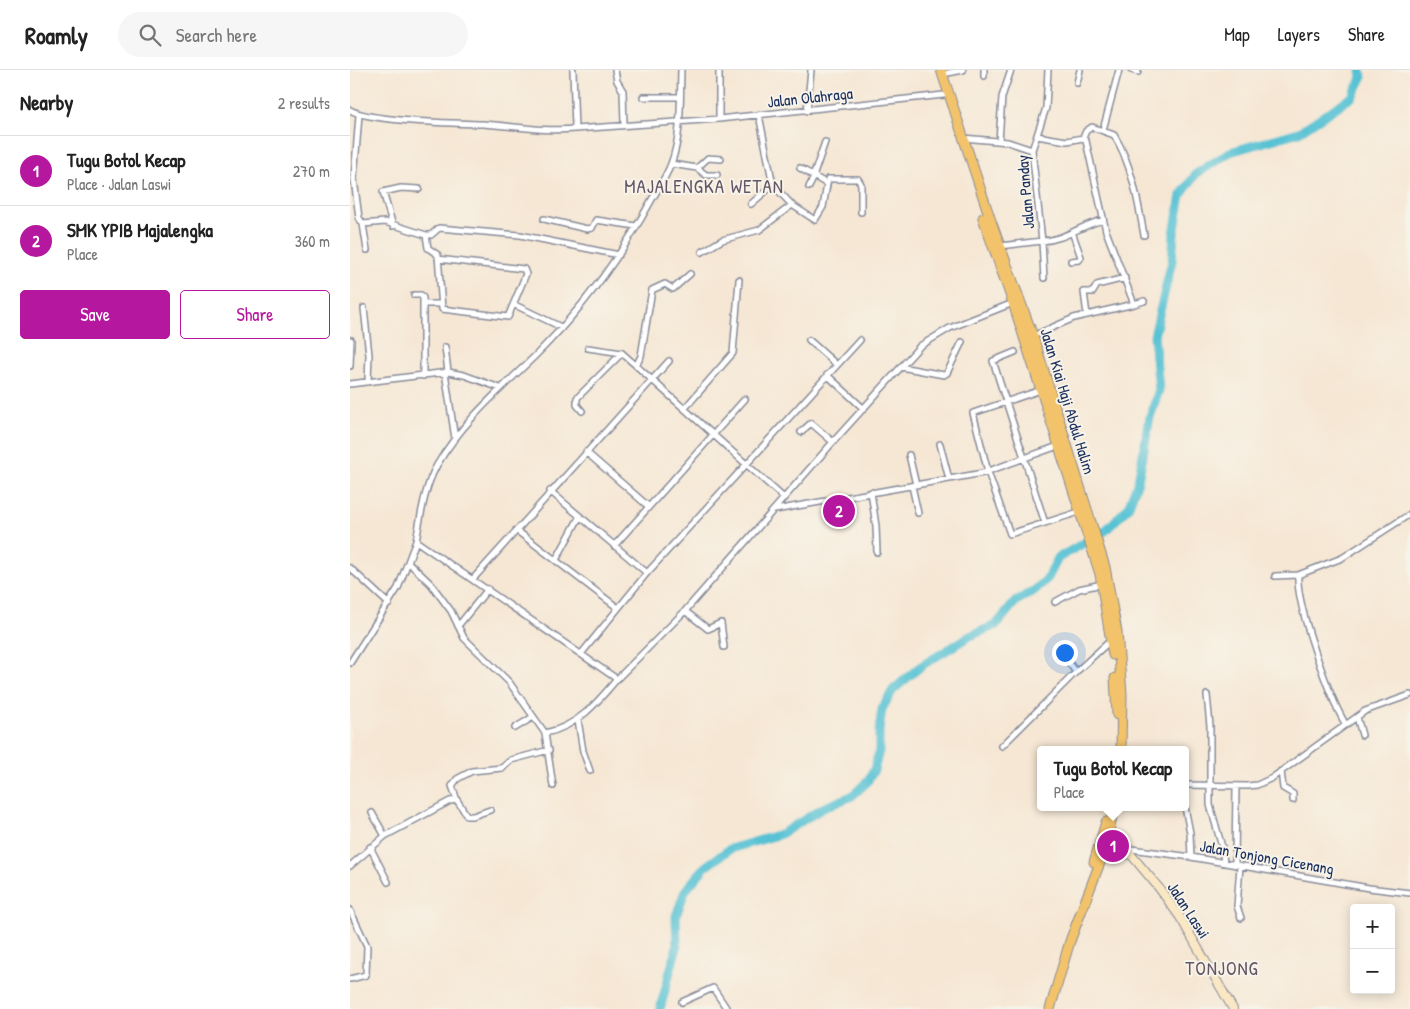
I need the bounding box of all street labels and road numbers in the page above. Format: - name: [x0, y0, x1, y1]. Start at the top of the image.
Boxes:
- street label: Jalan Olahraga: [766, 82, 854, 112]
- street label: Jalan Panday: [1011, 154, 1039, 230]
- street label: Jalan Kiai Haji Abdul Halim: [1035, 325, 1101, 477]
- street label: Jalan Tonjong Cicenang: [1198, 834, 1336, 880]
- street label: Jalan Laswi: [1163, 878, 1215, 942]

